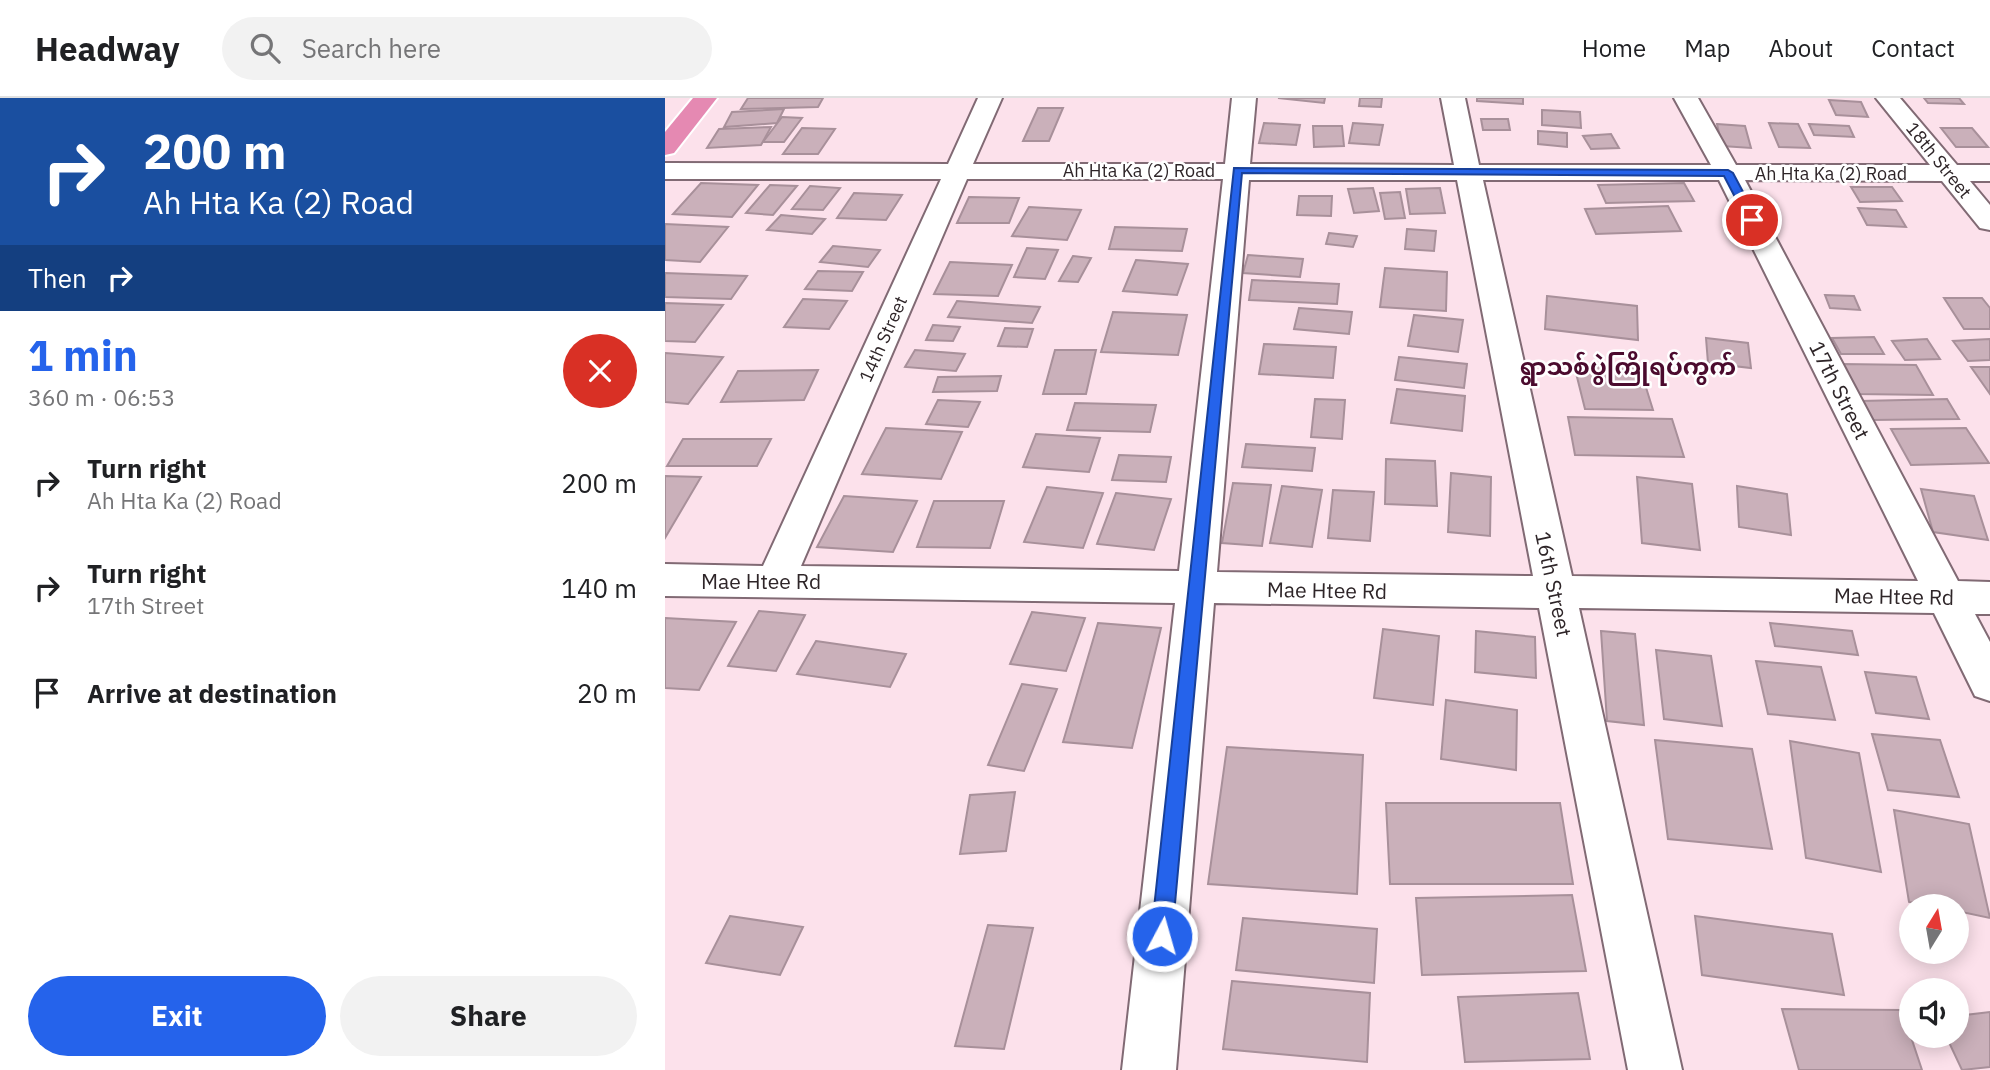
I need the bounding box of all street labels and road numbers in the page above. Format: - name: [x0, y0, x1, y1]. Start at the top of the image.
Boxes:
- street label: 18th Street: [1901, 117, 1977, 203]
- street label: Ah Hta Ka (2) Road: [1063, 159, 1215, 182]
- street label: Ah Hta Ka (2) Road: [1755, 162, 1907, 185]
- street label: 14th Street: [854, 292, 912, 386]
- street label: 17th Street: [1803, 336, 1877, 444]
- street label: 16th Street: [1529, 529, 1579, 639]
- street label: Mae Htee Rd: [701, 567, 821, 595]
- street label: Mae Htee Rd: [1267, 575, 1387, 605]
- street label: Mae Htee Rd: [1834, 581, 1954, 611]

